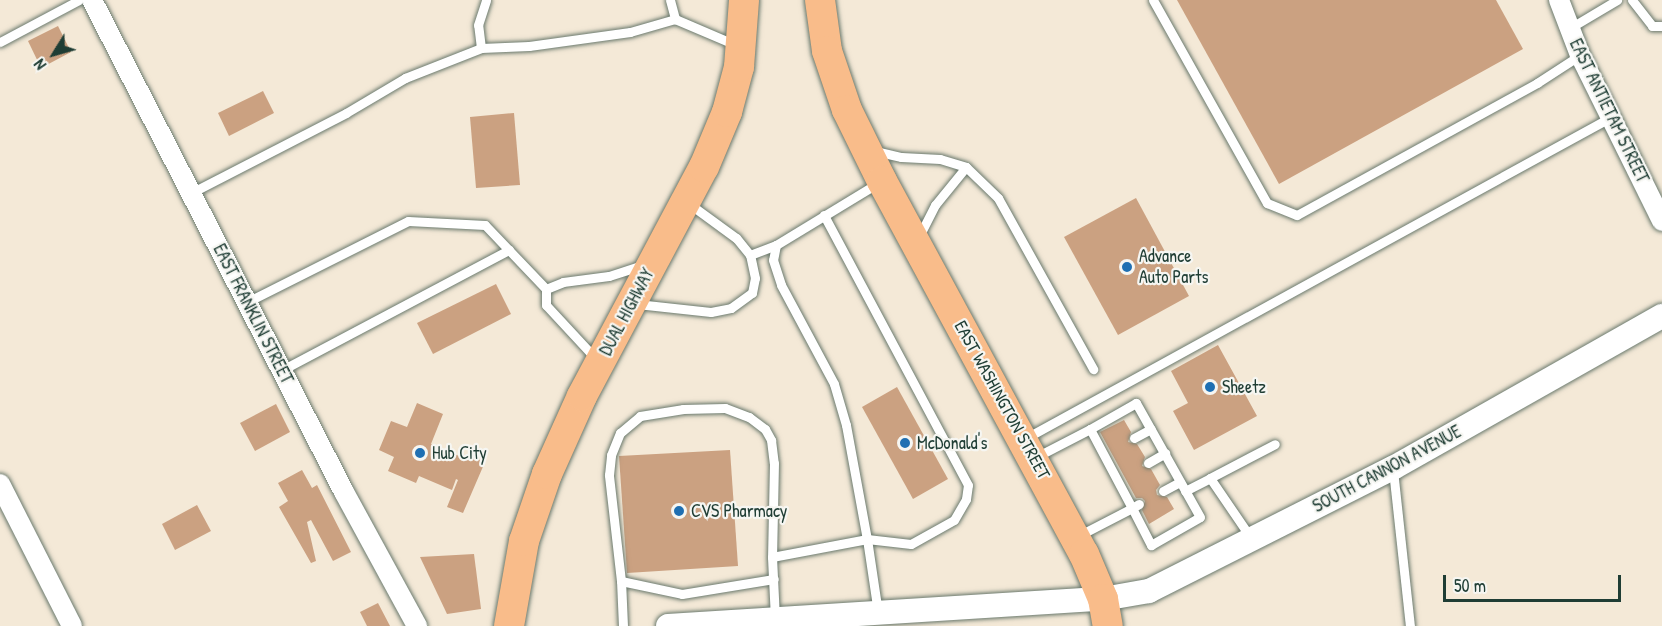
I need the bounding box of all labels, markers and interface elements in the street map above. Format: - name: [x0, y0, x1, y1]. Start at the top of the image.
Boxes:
- north arrow: [24, 24, 84, 84]
- street label: EAST ANTIETAM STREET: [1565, 35, 1653, 187]
- text: N: [28, 55, 51, 75]
- street label: EAST FRANKLIN STREET: [208, 240, 298, 388]
- place label: Advance Auto Parts: [1139, 246, 1208, 288]
- marker: Advance Auto Parts: [1120, 260, 1134, 274]
- street label: DUAL HIGHWAY: [595, 265, 659, 359]
- street label: EAST WASHINGTON STREET: [949, 317, 1055, 483]
- place label: Sheetz: [1222, 376, 1266, 398]
- marker: Sheetz: [1203, 380, 1217, 394]
- street label: SOUTH CANNON AVENUE: [1309, 421, 1465, 517]
- place label: McDonald's: [917, 432, 987, 454]
- marker: McDonald's: [898, 436, 912, 450]
- place label: Hub City: [432, 442, 487, 464]
- marker: Hub City: [413, 446, 427, 460]
- place label: CVS Pharmacy: [691, 500, 787, 522]
- marker: CVS Pharmacy: [672, 504, 686, 518]
- scale bar: [1446, 563, 1624, 601]
- text: 50 m: [1454, 573, 1486, 598]

